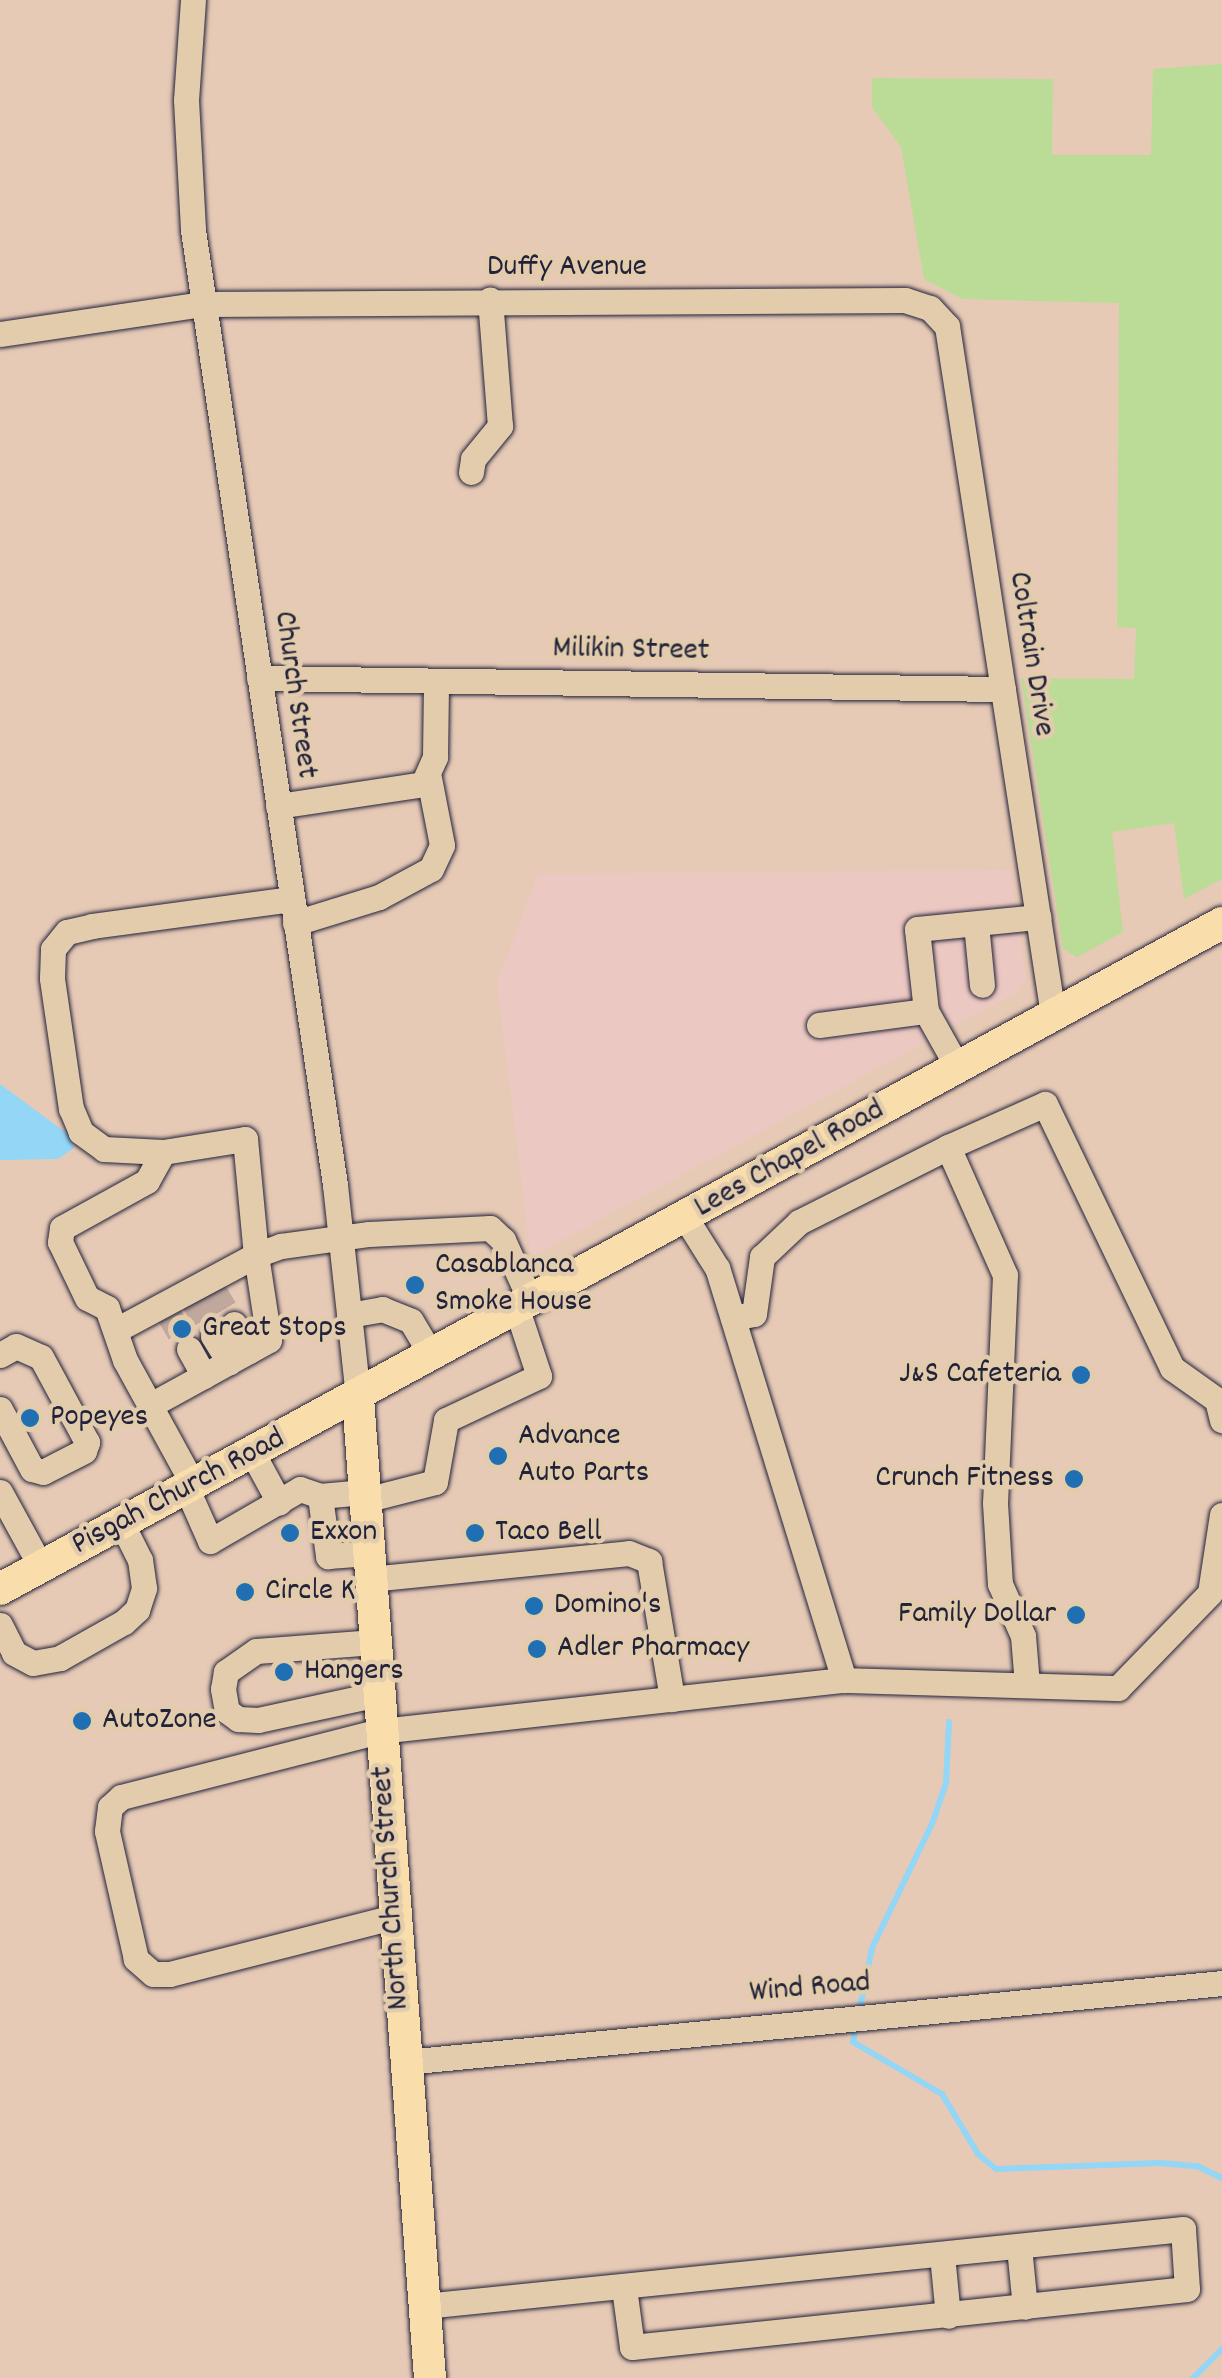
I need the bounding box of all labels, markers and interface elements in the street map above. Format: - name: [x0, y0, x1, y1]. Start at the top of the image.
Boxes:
- street label: Duffy Avenue: [487, 249, 647, 287]
- street label: Coltrain Drive: [998, 569, 1062, 739]
- street label: Church Street: [263, 609, 325, 781]
- street label: Milikin Street: [552, 630, 710, 672]
- street label: Lees Chapel Road: [688, 1092, 892, 1228]
- place label: Casablanca Smoke House: [435, 1248, 592, 1323]
- marker: Casablanca Smoke House: [404, 1274, 426, 1296]
- place label: Great Stops: [202, 1310, 347, 1348]
- marker: Great Stops: [171, 1318, 193, 1340]
- place label: J&S Cafeteria: [899, 1356, 1061, 1394]
- marker: J&S Cafeteria: [1070, 1364, 1092, 1386]
- place label: Popeyes: [50, 1399, 148, 1437]
- marker: Popeyes: [19, 1407, 41, 1429]
- place label: Advance Auto Parts: [518, 1419, 649, 1494]
- street label: Pisgah Church Road: [66, 1421, 292, 1565]
- marker: Advance Auto Parts: [487, 1445, 509, 1467]
- place label: Crunch Fitness: [875, 1460, 1054, 1498]
- marker: Crunch Fitness: [1063, 1468, 1085, 1490]
- place label: Exxon: [310, 1514, 377, 1552]
- place label: Taco Bell: [495, 1514, 602, 1552]
- marker: Exxon: [279, 1522, 301, 1544]
- marker: Taco Bell: [464, 1522, 486, 1544]
- place label: Circle K: [265, 1573, 355, 1611]
- marker: Circle K: [234, 1581, 256, 1603]
- place label: Domino's: [554, 1587, 661, 1625]
- marker: Domino's: [523, 1595, 545, 1617]
- place label: Family Dollar: [898, 1596, 1056, 1634]
- marker: Family Dollar: [1065, 1604, 1087, 1626]
- place label: Adler Pharmacy: [557, 1630, 749, 1668]
- marker: Adler Pharmacy: [526, 1638, 548, 1660]
- place label: Hangers: [304, 1653, 404, 1691]
- marker: Hangers: [273, 1661, 295, 1683]
- place label: AutoZone: [102, 1702, 217, 1740]
- marker: AutoZone: [71, 1710, 93, 1732]
- street label: North Church Street: [364, 1765, 420, 2011]
- street label: Wind Road: [748, 1965, 872, 2013]

